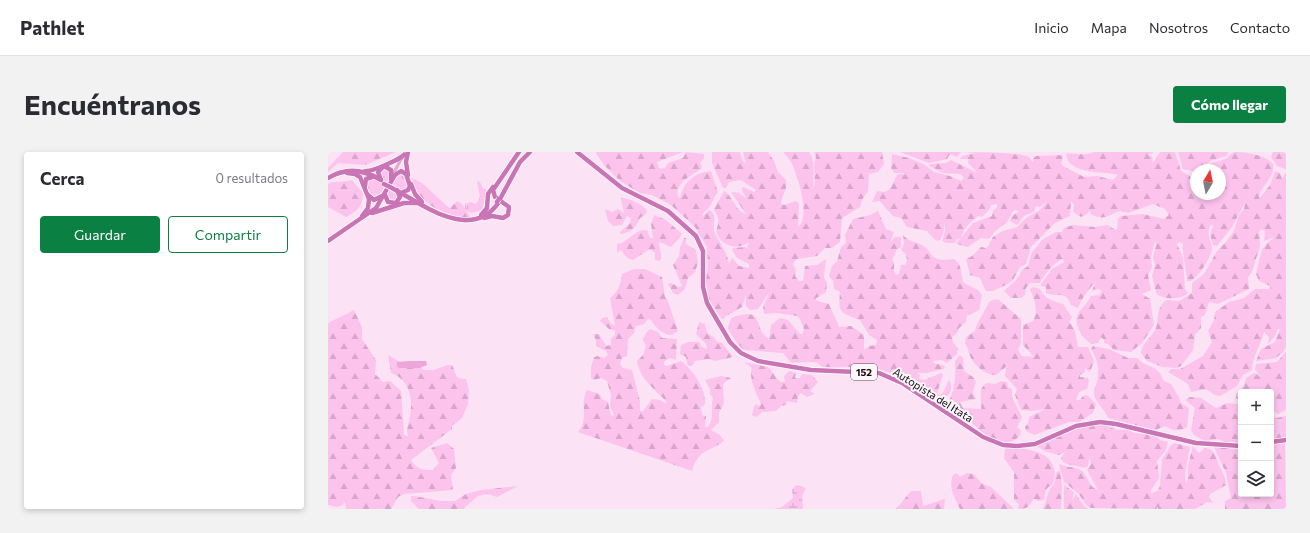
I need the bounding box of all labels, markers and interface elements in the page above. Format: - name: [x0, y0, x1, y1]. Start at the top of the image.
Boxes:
- text: Pathlet: [20, 16, 85, 39]
- text: Inicio: [1034, 19, 1069, 36]
- text: Mapa: [1091, 19, 1127, 36]
- text: Nosotros: [1149, 19, 1208, 36]
- text: Contacto: [1230, 19, 1290, 36]
- button: Cómo llegar: [1173, 86, 1286, 123]
- text: Encuéntranos: [24, 87, 201, 121]
- north arrow: [1190, 164, 1226, 200]
- text: Cerca: [40, 168, 85, 189]
- text: 0 resultados: [216, 170, 288, 186]
- button: Guardar: [40, 216, 160, 253]
- button: Compartir: [168, 216, 288, 253]
- road number: 152: [851, 364, 877, 380]
- street label: Autopista del Itata: [891, 365, 976, 424]
- map controls: [1238, 389, 1274, 497]
- button: +: [1238, 389, 1274, 425]
- button: −: [1238, 425, 1274, 461]
- button: layers: [1238, 461, 1274, 497]

